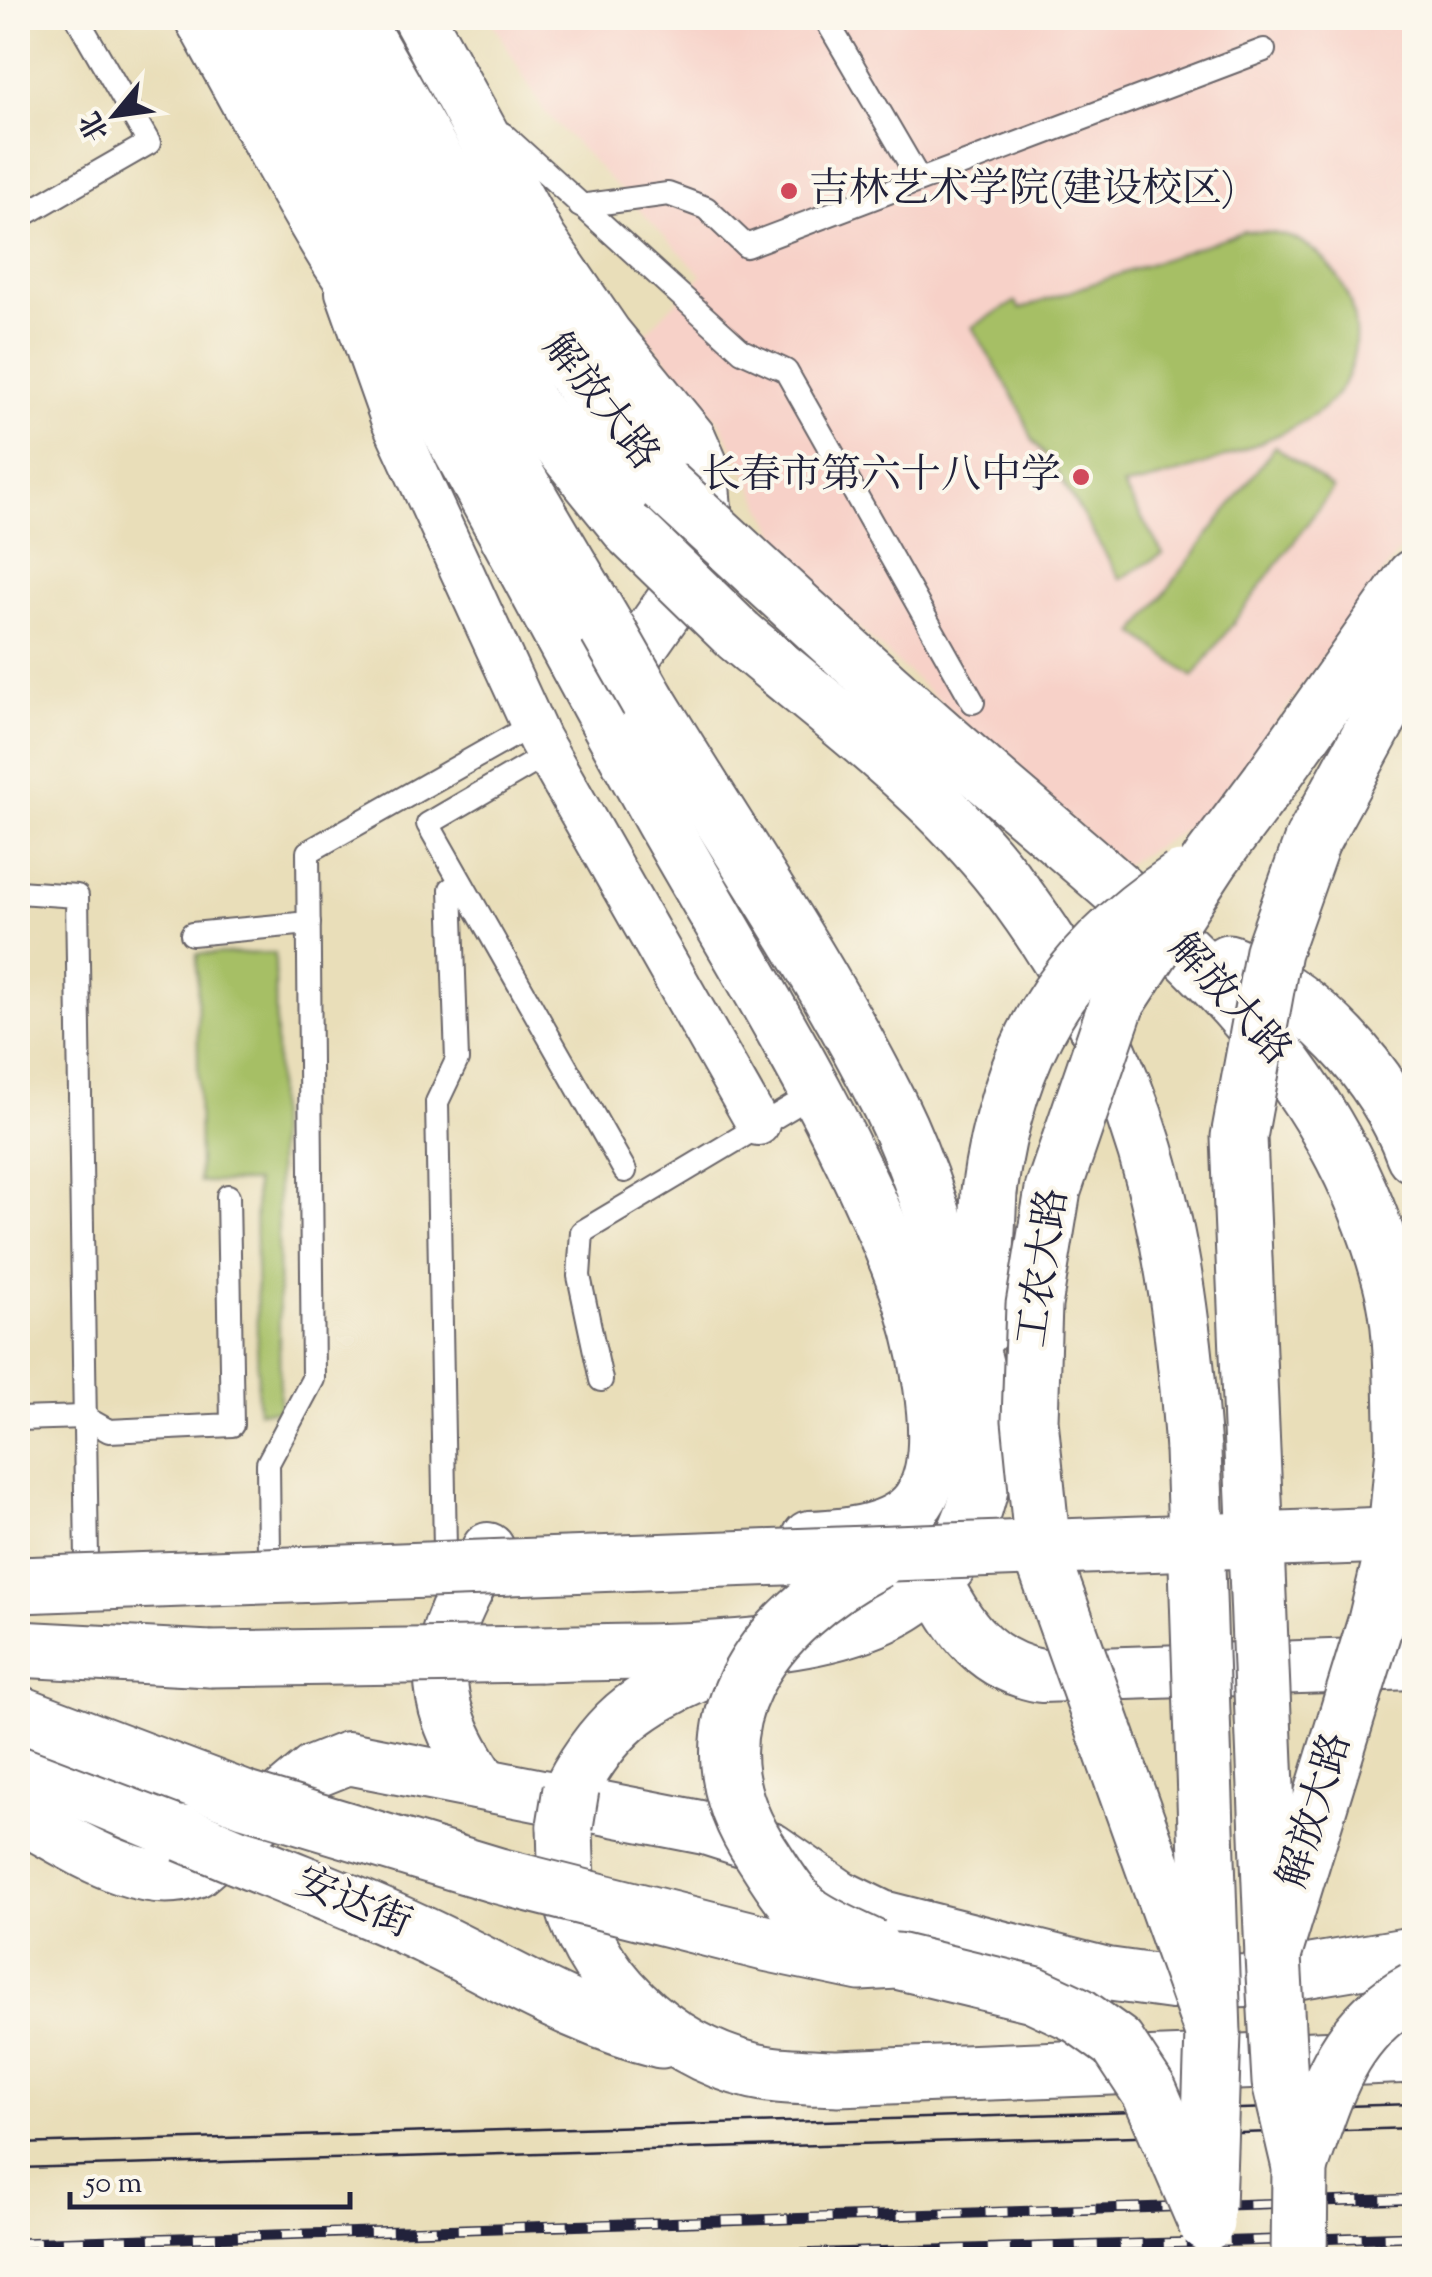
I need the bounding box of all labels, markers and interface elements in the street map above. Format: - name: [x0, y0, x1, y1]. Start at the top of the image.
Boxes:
- north arrow: [65, 65, 165, 165]
- text: 北: [71, 104, 120, 148]
- place label: 吉林艺术学院(建设校区): [809, 163, 1235, 220]
- marker: 吉林艺术学院(建设校区): [778, 180, 800, 202]
- street label: 解放大路: [527, 322, 671, 484]
- place label: 长春市第六十八中学: [701, 449, 1061, 506]
- marker: 长春市第六十八中学: [1070, 466, 1092, 488]
- street label: 解放大路: [1153, 922, 1303, 1080]
- street label: 工农大路: [1006, 1185, 1084, 1351]
- street label: 解放大路: [1266, 1726, 1368, 1896]
- street label: 安达街: [287, 1855, 419, 1955]
- scale bar: [70, 2147, 350, 2209]
- text: 50 m: [83, 2163, 143, 2206]

